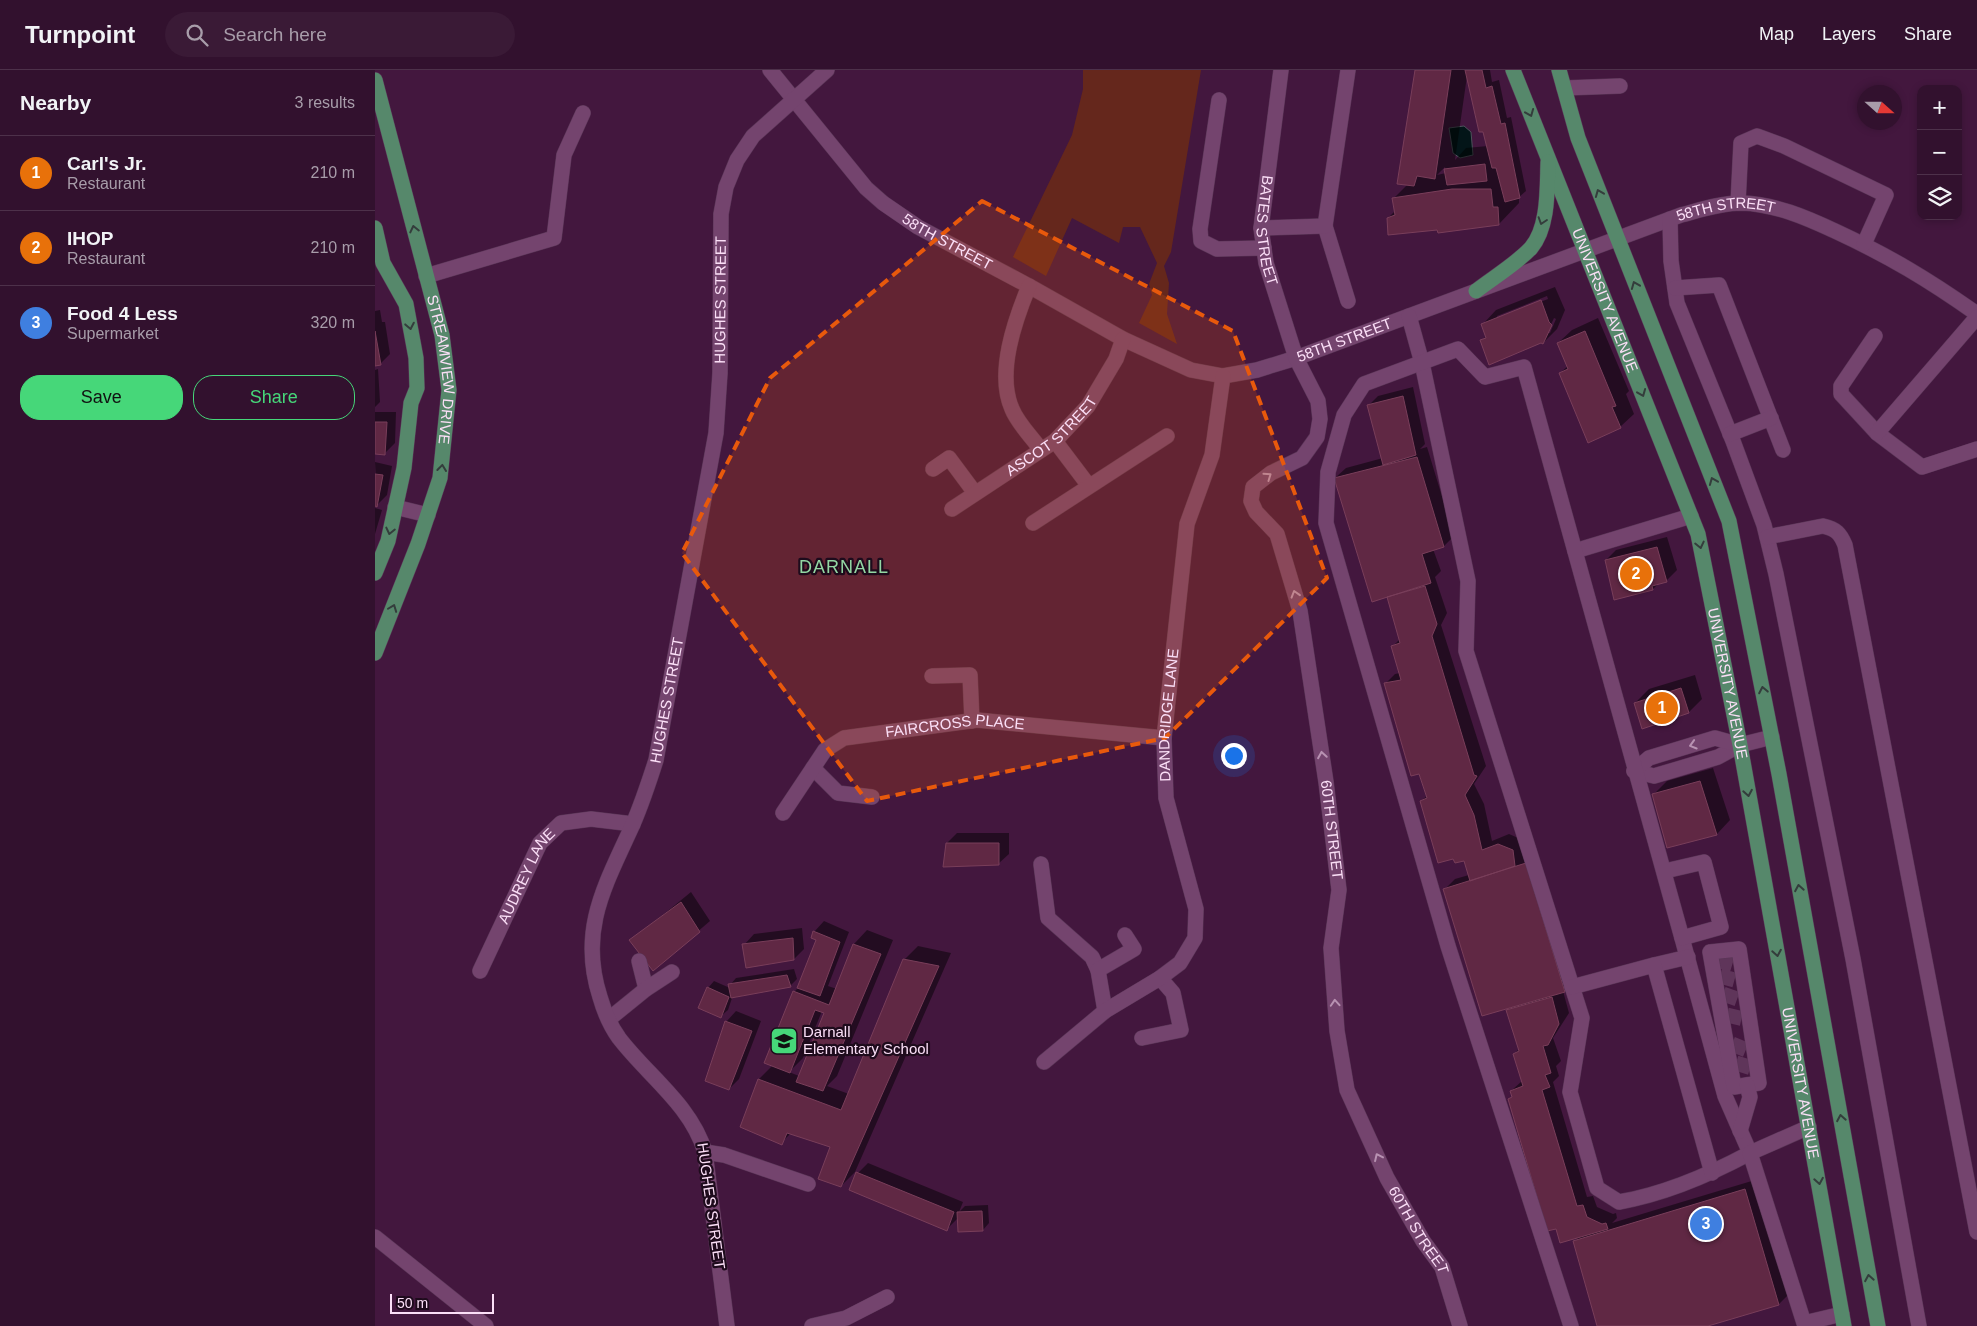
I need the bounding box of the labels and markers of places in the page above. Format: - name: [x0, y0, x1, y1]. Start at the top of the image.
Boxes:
- pin: 2: [1620, 555, 1652, 593]
- pin: 1: [1646, 689, 1678, 727]
- place label: Darnall Elementary School: [803, 1023, 929, 1057]
- school or university icon: Darnall Elementary School: [769, 1026, 799, 1056]
- pin: 3: [1690, 1205, 1722, 1243]

